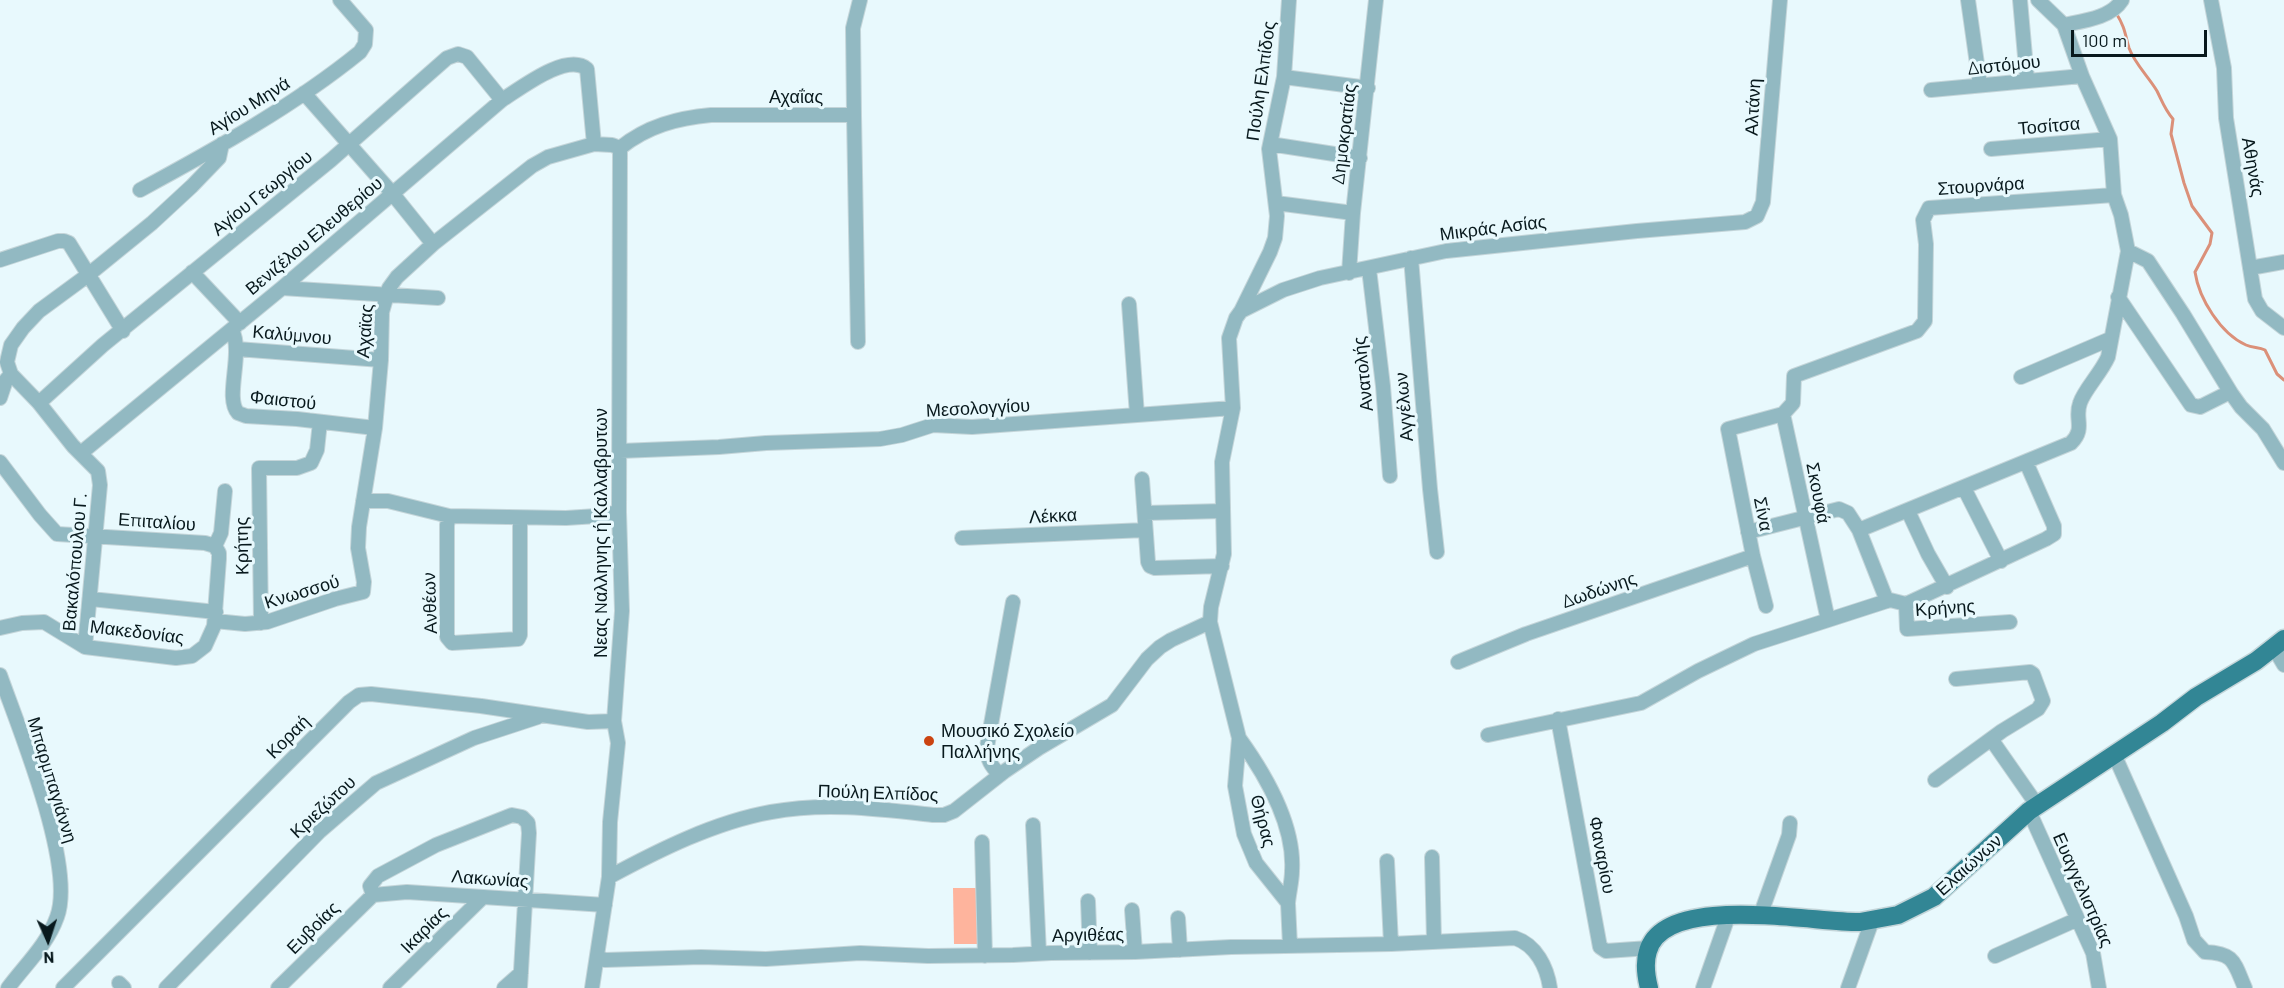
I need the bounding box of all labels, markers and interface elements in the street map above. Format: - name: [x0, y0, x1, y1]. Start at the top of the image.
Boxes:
- scale bar: [2074, 18, 2210, 56]
- street label: Πούλη Ελπίδος: [1242, 20, 1280, 142]
- text: 100 m: [2082, 29, 2127, 51]
- street label: Διστόμου: [1966, 50, 2042, 80]
- street label: Αγίου Μηνά: [204, 72, 294, 140]
- street label: Αλτάνη: [1741, 78, 1765, 136]
- street label: Δημοκρατίας: [1327, 82, 1361, 186]
- street label: Αχαΐας: [769, 86, 823, 108]
- street label: Τοσίτσα: [2017, 113, 2081, 139]
- street label: Αθηνάς: [2237, 136, 2269, 198]
- street label: Αγίου Γεωργίου: [207, 146, 317, 240]
- street label: Βενιζέλου Ελευθερίου: [241, 172, 387, 300]
- street label: Στουρνάρα: [1937, 172, 2025, 200]
- street label: Μικράς Ασίας: [1439, 211, 1547, 245]
- street label: Αχαϊας: [352, 303, 378, 359]
- street label: Καλύμνου: [252, 321, 332, 349]
- street label: Ανατολής: [1348, 335, 1378, 413]
- street label: Αγγέλων: [1390, 371, 1418, 443]
- street label: Φαιστού: [249, 386, 317, 414]
- street label: Μεσολογγίου: [925, 394, 1031, 422]
- street label: Νεας Nαλληνης ή Καλλαβρυτων: [590, 408, 612, 658]
- street label: Σκουφά: [1801, 461, 1835, 525]
- street label: Βακαλόπουλου Γ.: [58, 492, 92, 632]
- street label: Σίνα: [1749, 495, 1777, 533]
- street label: Λέκκα: [1028, 504, 1078, 528]
- street label: Επιταλίου: [117, 509, 197, 535]
- street label: Κρήτης: [231, 517, 253, 575]
- street label: Δωδώνης: [1559, 567, 1639, 613]
- street label: Κνωσσού: [262, 570, 342, 614]
- street label: Ανθέων: [418, 572, 442, 634]
- street label: Κρήνης: [1914, 595, 1976, 621]
- street label: Μακεδονίας: [89, 616, 185, 648]
- street label: Κοραή: [262, 711, 314, 763]
- street label: Μπαρμπαγιάννη: [23, 714, 81, 846]
- place label: Μουσικό Σχολείο Παλλήνης: [941, 720, 1074, 762]
- marker: Μουσικό Σχολείο Παλλήνης: [922, 734, 936, 748]
- street label: Κριεζώτου: [286, 771, 360, 843]
- street label: Πούλη Ελπίδος: [817, 780, 939, 806]
- street label: Θήρας: [1246, 792, 1280, 850]
- street label: Φαναρίου: [1584, 815, 1620, 895]
- street label: Ελαιώνων: [1932, 830, 2006, 900]
- street label: Ευαγγελιστρίας: [2048, 830, 2118, 950]
- street label: Λακωνίας: [451, 866, 529, 892]
- street label: Ευβοίας: [282, 897, 344, 959]
- street label: Ικαρίας: [396, 902, 452, 958]
- north arrow: [18, 910, 78, 970]
- street label: Αργιθέας: [1052, 924, 1124, 946]
- text: N: [43, 949, 55, 968]

